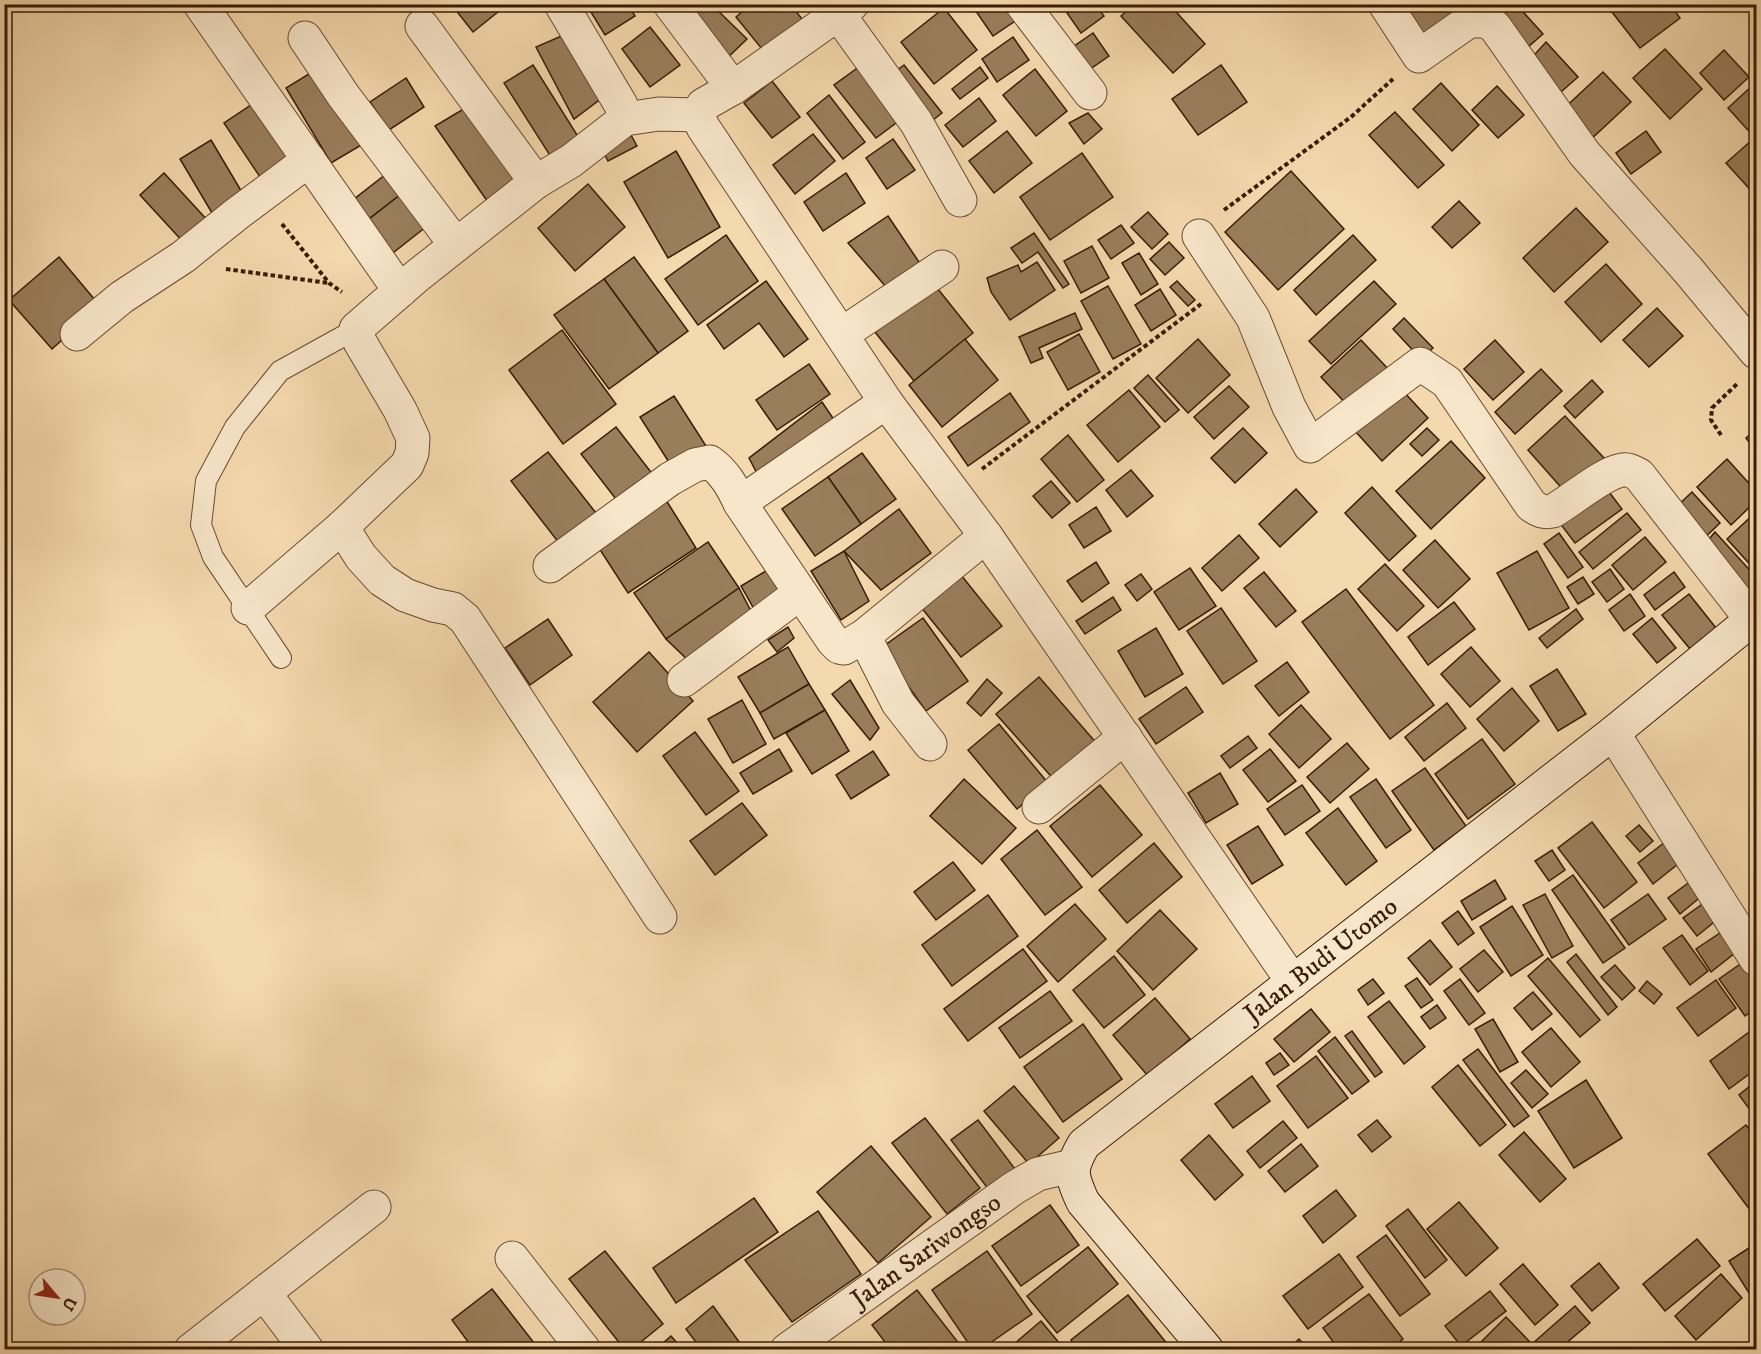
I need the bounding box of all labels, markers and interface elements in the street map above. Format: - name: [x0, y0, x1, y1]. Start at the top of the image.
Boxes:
- street label: Jalan Budi Utomo: [1236, 890, 1404, 1031]
- street label: Jalan Sariwongso: [843, 1186, 1008, 1317]
- north arrow: [27, 1267, 87, 1327]
- text: U: [57, 1294, 81, 1315]

